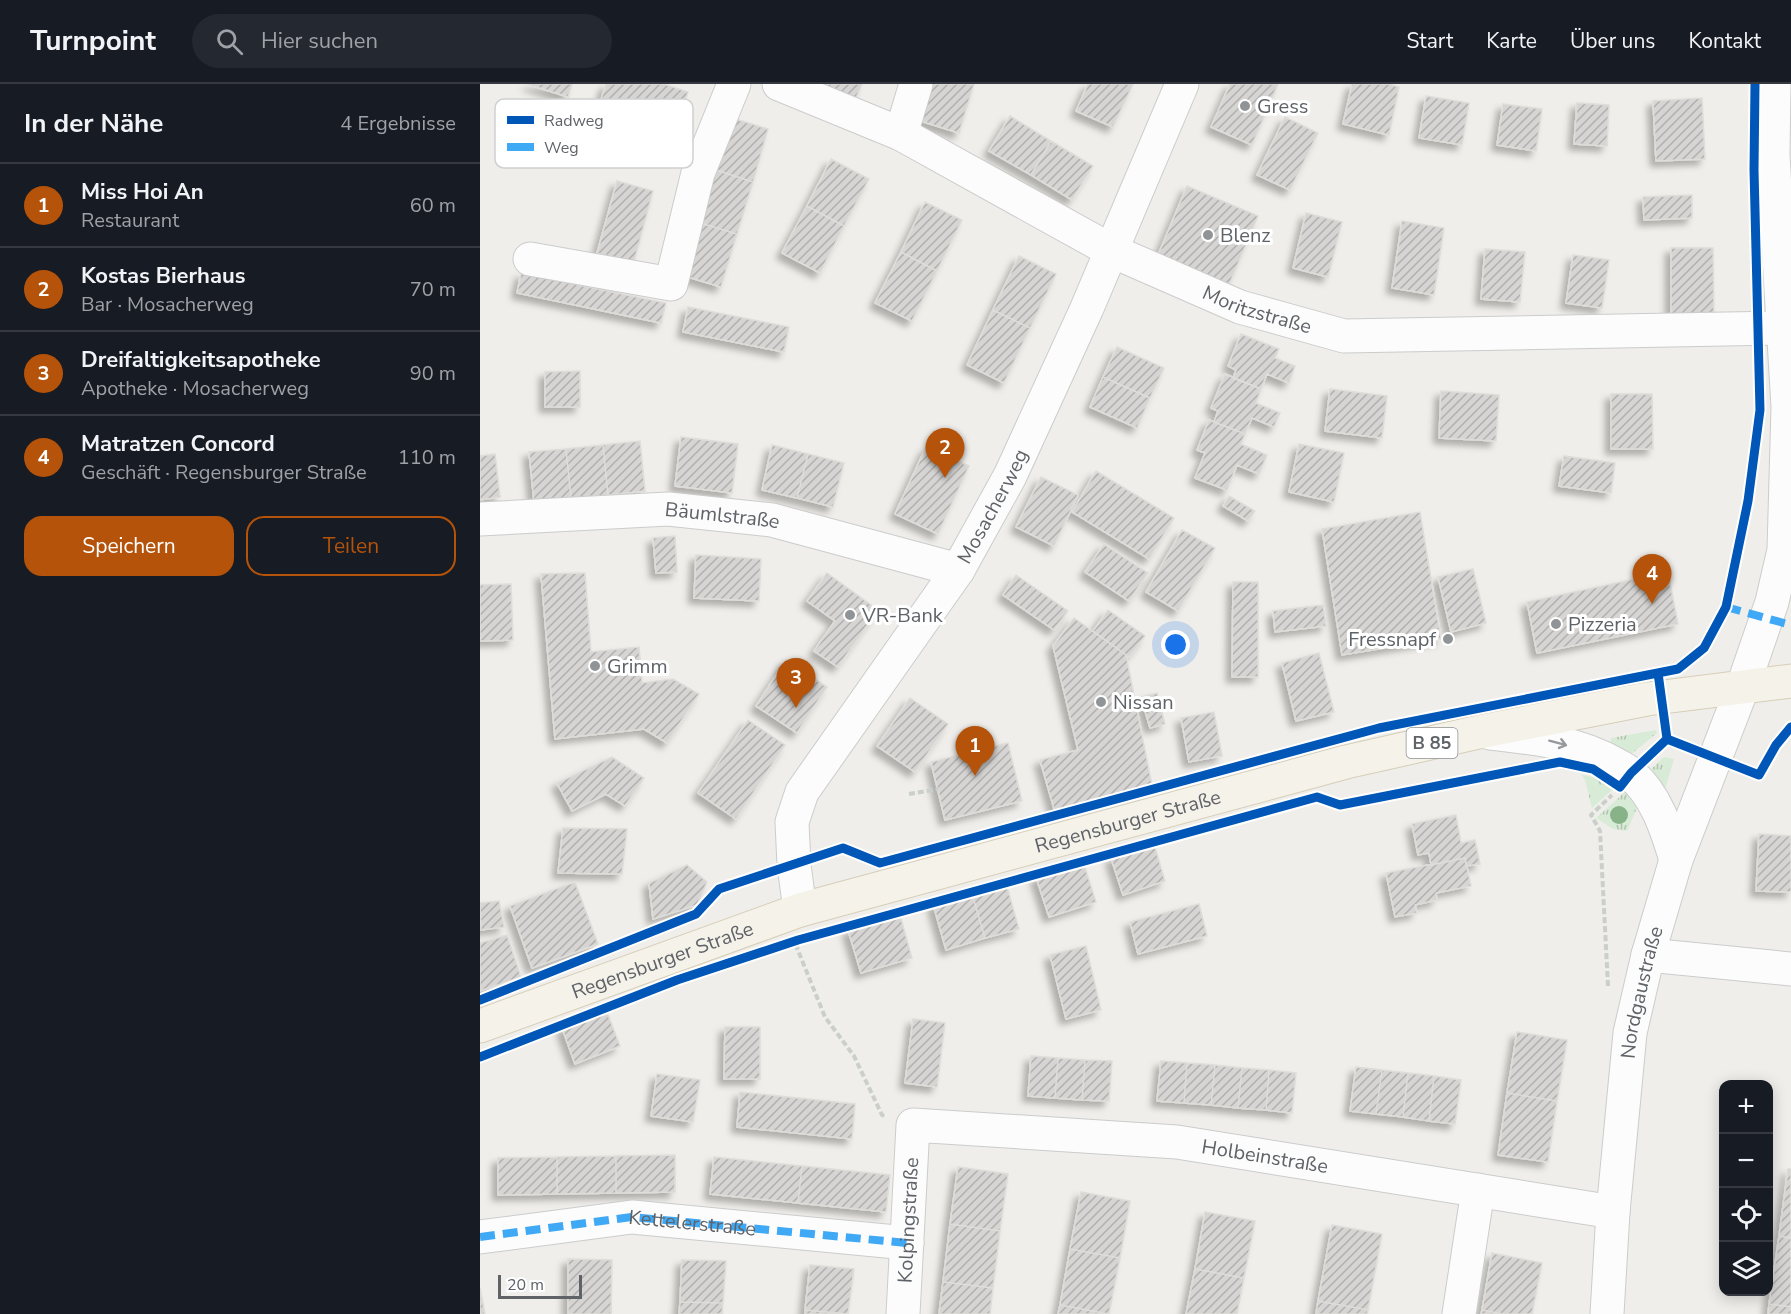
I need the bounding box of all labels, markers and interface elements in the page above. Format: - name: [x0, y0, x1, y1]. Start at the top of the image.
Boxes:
- search box: [192, 14, 612, 68]
- text: Turnpoint: [30, 22, 156, 60]
- icon: search: [213, 25, 246, 58]
- text: Hier suchen: [261, 26, 378, 56]
- text: Start: [1406, 27, 1453, 55]
- text: Karte: [1486, 27, 1537, 55]
- text: Über uns: [1570, 27, 1655, 55]
- text: Kontakt: [1688, 27, 1761, 55]
- place label: Gress: [1257, 93, 1308, 120]
- legend: [495, 99, 693, 168]
- marker: Gress: [1238, 99, 1252, 113]
- text: In der Nähe: [24, 106, 163, 141]
- text: 4 Ergebnisse: [340, 110, 456, 137]
- text: Radweg: [544, 110, 604, 132]
- text: Weg: [544, 137, 579, 159]
- text: Miss Hoi An: [81, 177, 204, 207]
- text: 1: [38, 192, 50, 219]
- text: 60 m: [410, 192, 456, 219]
- text: Restaurant: [81, 207, 179, 234]
- place label: Blenz: [1220, 222, 1271, 249]
- marker: Blenz: [1201, 228, 1215, 242]
- text: Kostas Bierhaus: [81, 261, 245, 291]
- text: 2: [38, 276, 50, 303]
- text: 70 m: [410, 276, 456, 303]
- street label: Moritzstraße: [1198, 279, 1315, 340]
- text: Bar · Mosacherweg: [81, 291, 254, 318]
- text: Dreifaltigkeitsapotheke: [81, 345, 321, 375]
- text: 3: [38, 360, 50, 387]
- text: 90 m: [410, 360, 456, 387]
- text: Apotheke · Mosacherweg: [81, 375, 309, 402]
- pin: 2: [926, 428, 964, 478]
- text: Matratzen Concord: [81, 429, 275, 459]
- text: 4: [38, 444, 50, 471]
- text: 110 m: [398, 444, 456, 471]
- street label: Mosacherweg: [951, 445, 1035, 569]
- text: Geschäft · Regensburger Straße: [81, 459, 367, 486]
- street label: Bäumlstraße: [664, 496, 783, 536]
- button: Speichern: [24, 516, 234, 576]
- button: Teilen: [246, 516, 456, 576]
- pin: 4: [1632, 554, 1672, 604]
- place label: VR-Bank: [861, 602, 944, 629]
- marker: VR-Bank: [843, 608, 857, 622]
- place label: Pizzeria: [1568, 611, 1637, 638]
- marker: Pizzeria: [1549, 617, 1563, 631]
- place label: Fressnapf: [1348, 626, 1436, 653]
- your location: [1161, 630, 1190, 659]
- marker: Fressnapf: [1441, 632, 1455, 646]
- place label: Grimm: [607, 653, 668, 680]
- pin: 3: [776, 658, 816, 708]
- marker: Grimm: [588, 659, 602, 673]
- place label: Nissan: [1113, 689, 1174, 716]
- marker: Nissan: [1094, 695, 1108, 709]
- pin: 1: [956, 726, 994, 776]
- road number: B 85: [1406, 728, 1458, 758]
- one-way arrow: [1548, 737, 1567, 749]
- street label: Regensburger Straße: [1032, 784, 1224, 860]
- street label: Regensburger Straße: [568, 915, 757, 1006]
- street label: Nordgaustraße: [1615, 923, 1670, 1060]
- map controls: [1719, 1080, 1773, 1296]
- button: +: [1719, 1080, 1773, 1134]
- street label: Holbeinstraße: [1200, 1133, 1330, 1180]
- button: −: [1719, 1134, 1773, 1188]
- street label: Kolpingstraße: [892, 1157, 925, 1284]
- button: locate: [1719, 1188, 1773, 1242]
- street label: Kettelerstraße: [627, 1204, 757, 1243]
- button: layers: [1719, 1242, 1773, 1296]
- scale bar: [498, 1272, 582, 1300]
- text: 20 m: [507, 1274, 544, 1296]

